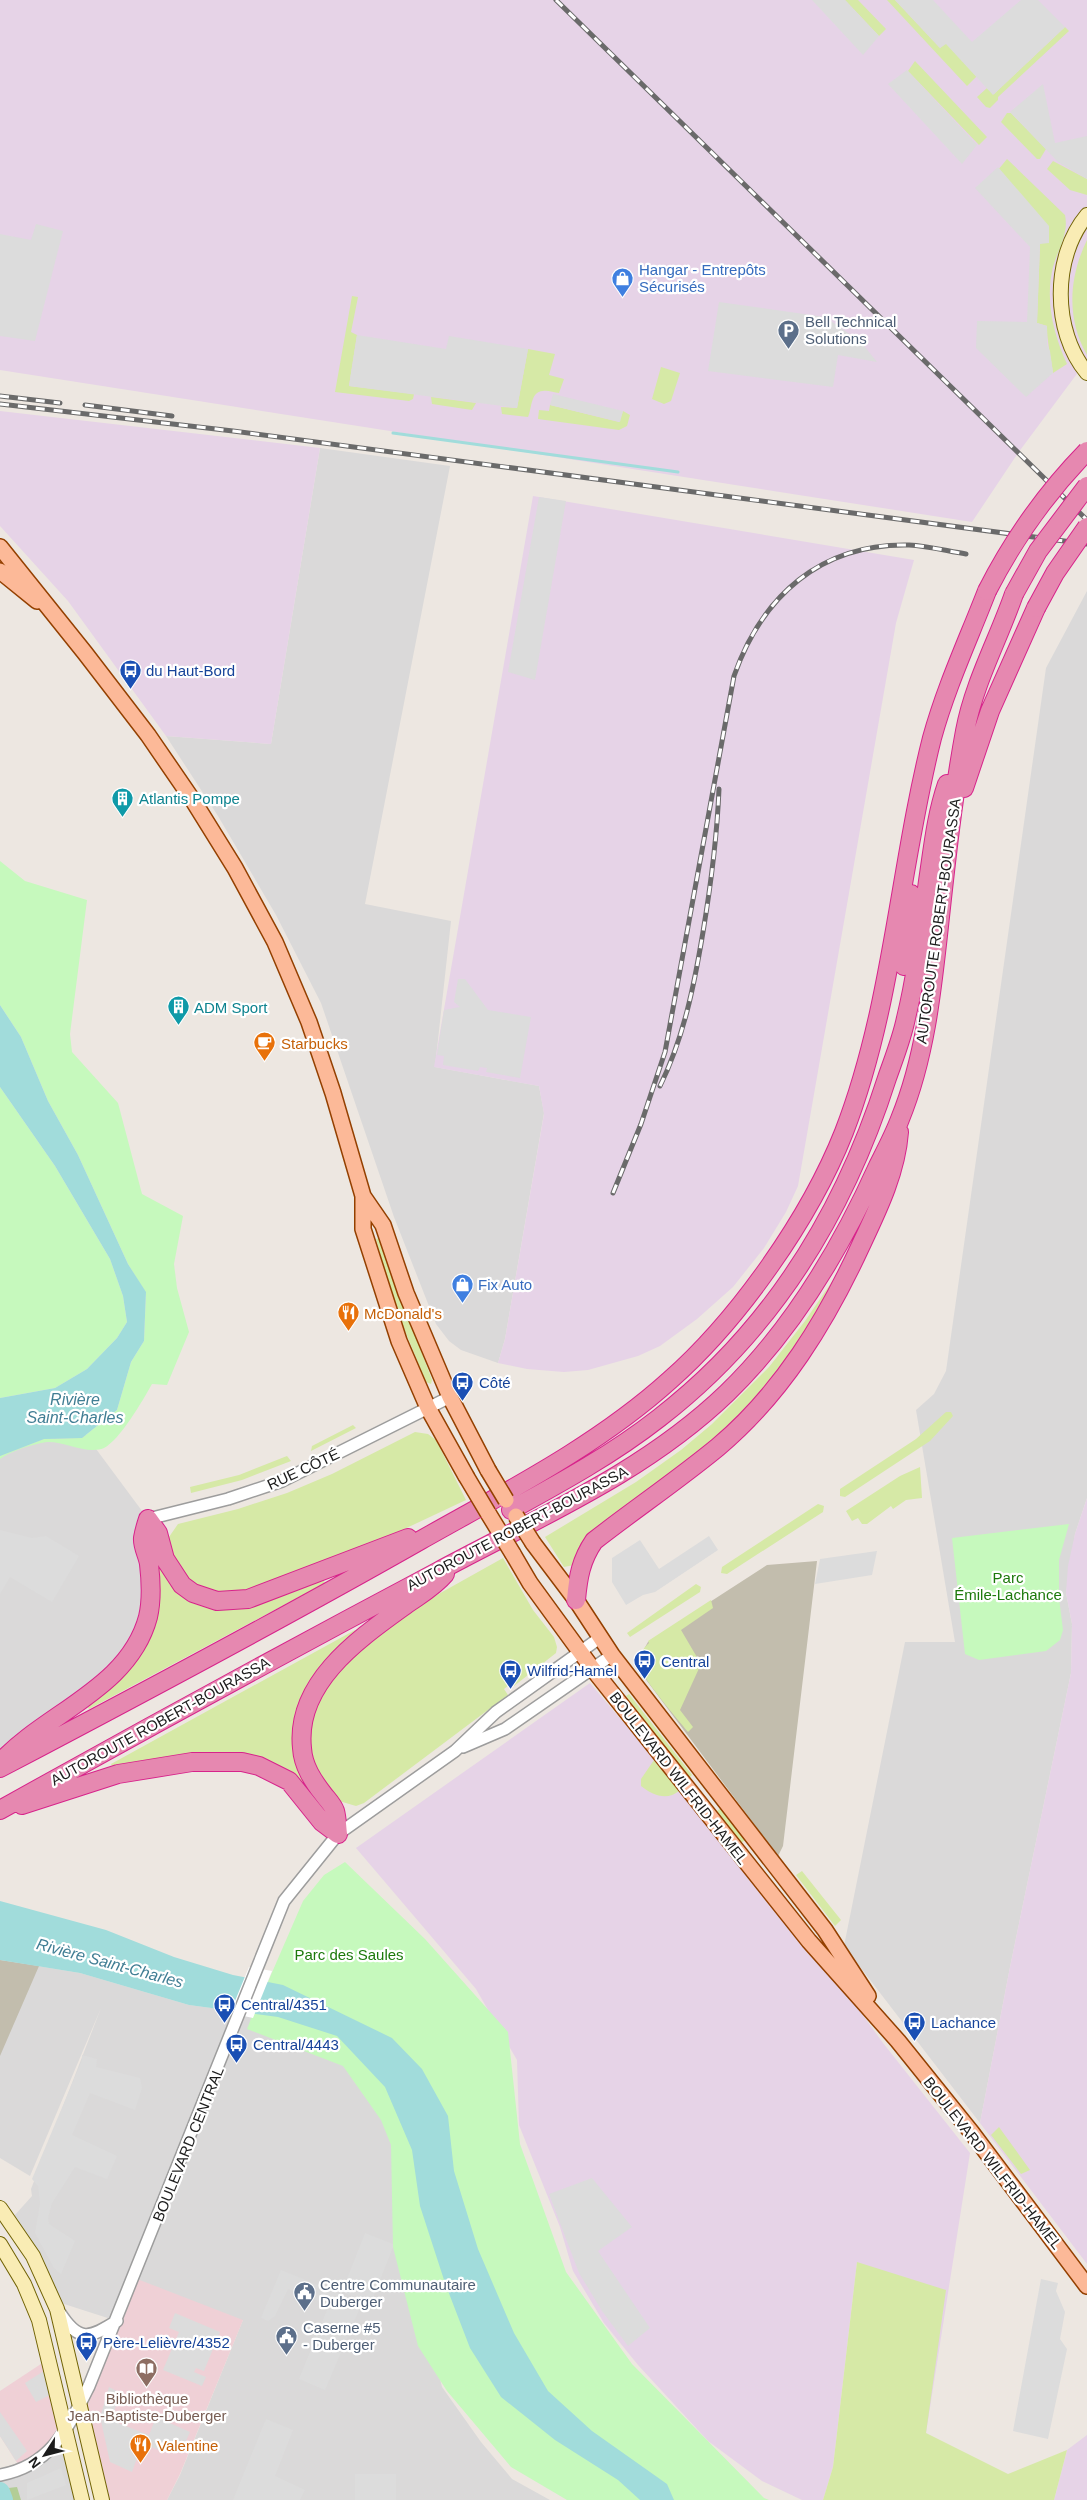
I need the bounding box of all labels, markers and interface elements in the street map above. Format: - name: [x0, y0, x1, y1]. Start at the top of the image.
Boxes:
- place label: Hangar - Entrepôts Sécurisés: [639, 261, 766, 295]
- shop icon: Hangar - Entrepôts Sécurisés: [611, 266, 635, 297]
- place label: Bell Technical Solutions: [805, 313, 896, 347]
- parking icon: Bell Technical Solutions: [777, 318, 801, 349]
- bus stop icon: du Haut-Bord: [118, 658, 142, 689]
- place label: du Haut-Bord: [146, 662, 235, 679]
- building icon: Atlantis Pompe: [111, 786, 135, 817]
- place label: Atlantis Pompe: [139, 790, 240, 807]
- street label: AUTOROUTE ROBERT-BOURASSA: [912, 797, 964, 1045]
- building icon: ADM Sport: [166, 995, 190, 1026]
- place label: ADM Sport: [194, 999, 268, 1016]
- cafe icon: Starbucks: [253, 1031, 277, 1062]
- place label: Starbucks: [281, 1035, 348, 1052]
- shop icon: Fix Auto: [450, 1272, 474, 1303]
- place label: Fix Auto: [478, 1276, 532, 1293]
- restaurant icon: McDonald's: [336, 1301, 360, 1332]
- place label: McDonald's: [364, 1305, 442, 1322]
- bus stop icon: Côté: [451, 1370, 475, 1401]
- place label: Côté: [479, 1374, 511, 1391]
- water label: Rivière Saint-Charles: [27, 1391, 123, 1426]
- street label: RUE CÔTÉ: [264, 1445, 342, 1493]
- street label: AUTOROUTE ROBERT-BOURASSA: [404, 1462, 630, 1594]
- park label: Parc Émile-Lachance: [954, 1569, 1062, 1603]
- bus stop icon: Central: [633, 1649, 657, 1680]
- street label: AUTOROUTE ROBERT-BOURASSA: [48, 1653, 272, 1789]
- place label: Central: [661, 1653, 709, 1670]
- bus stop icon: Wilfrid-Hamel: [499, 1658, 523, 1689]
- place label: Wilfrid-Hamel: [527, 1662, 617, 1679]
- street label: BOULEVARD WILFRID-HAMEL: [606, 1688, 752, 1868]
- water label: Rivière Saint-Charles: [35, 1935, 185, 1991]
- park label: Parc des Saules: [294, 1946, 404, 1963]
- bus stop icon: Central/4351: [213, 1992, 237, 2023]
- place label: Central/4351: [241, 1996, 327, 2013]
- bus stop icon: Lachance: [903, 2010, 927, 2041]
- place label: Lachance: [931, 2014, 996, 2031]
- bus stop icon: Central/4443: [225, 2032, 249, 2063]
- place label: Central/4443: [253, 2036, 339, 2053]
- street label: BOULEVARD CENTRAL: [149, 2064, 227, 2224]
- street label: BOULEVARD WILFRID-HAMEL: [920, 2073, 1066, 2253]
- place label: Centre Communautaire Duberger: [320, 2276, 476, 2310]
- public building icon: Centre Communautaire Duberger: [292, 2281, 316, 2312]
- place label: Caserne #5 - Duberger: [303, 2319, 381, 2353]
- public building icon: Caserne #5 - Duberger: [275, 2324, 299, 2355]
- bus stop icon: Père-Lelièvre/4352: [75, 2330, 99, 2361]
- place label: Père-Lelièvre/4352: [103, 2334, 230, 2351]
- library icon: Bibliothèque Jean-Baptiste-Duberger: [135, 2357, 159, 2388]
- place label: Bibliothèque Jean-Baptiste-Duberger: [67, 2390, 227, 2424]
- north arrow: [20, 2430, 70, 2480]
- restaurant icon: Valentine: [129, 2433, 153, 2464]
- place label: Valentine: [157, 2437, 218, 2454]
- text: N: [25, 2454, 44, 2471]

